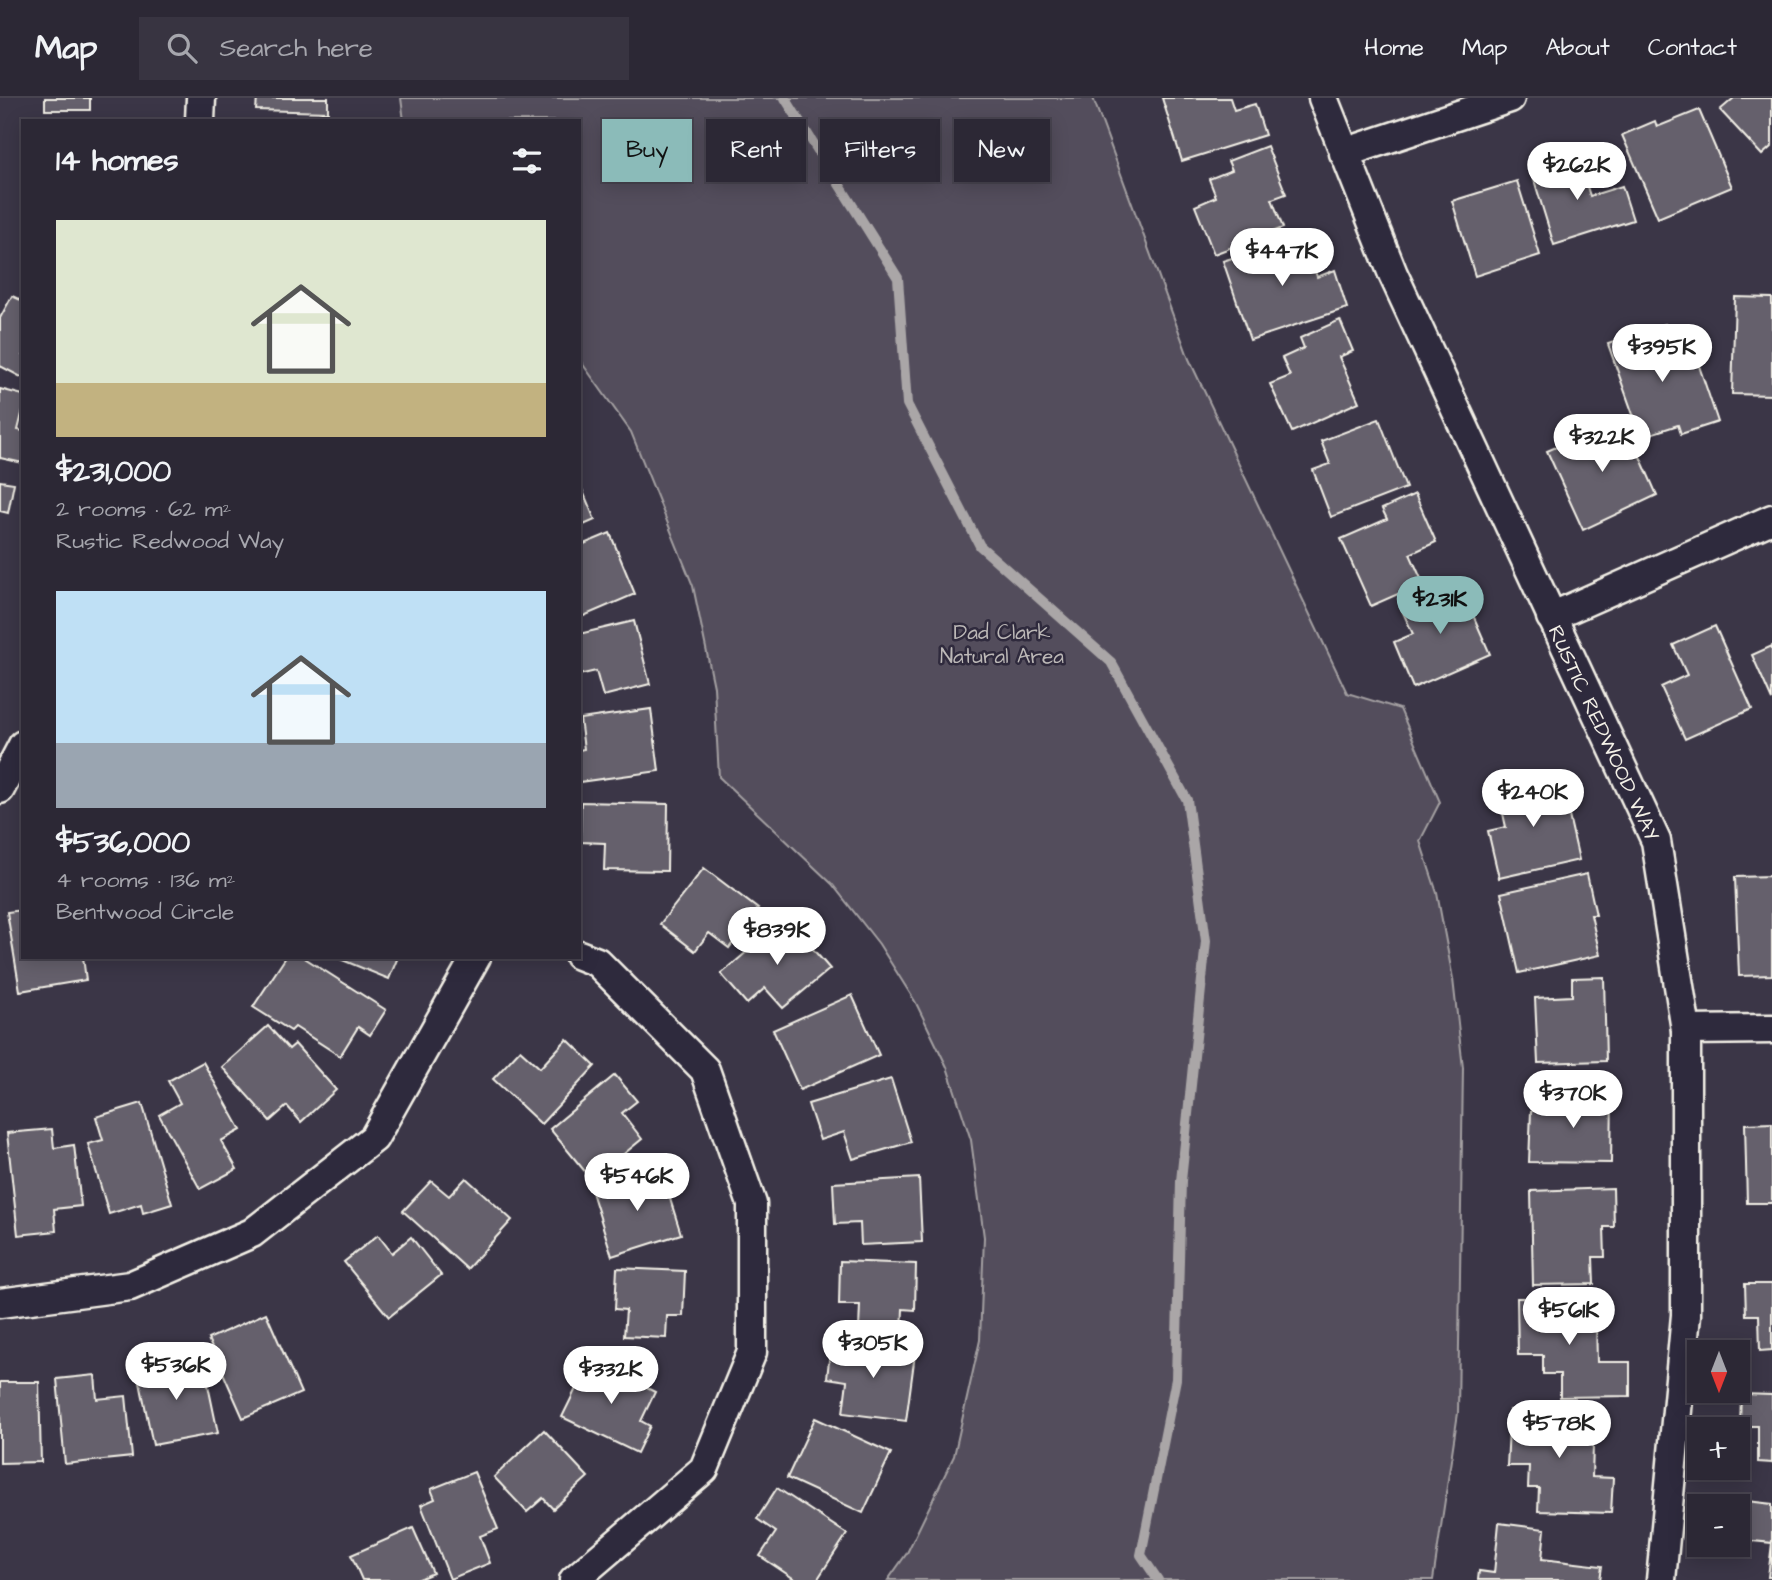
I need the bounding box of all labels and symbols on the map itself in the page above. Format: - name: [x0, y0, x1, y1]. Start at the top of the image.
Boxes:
- pin: $262K: [1528, 142, 1626, 202]
- pin: $447K: [1233, 228, 1331, 288]
- pin: $395K: [1613, 324, 1711, 384]
- pin: $322K: [1553, 414, 1651, 474]
- pin: $231K: [1391, 576, 1489, 636]
- park label: Dad Clark Natural Area: [940, 618, 1064, 671]
- street label: RUSTIC REDWOOD WAY: [1541, 621, 1666, 846]
- pin: $240K: [1484, 770, 1582, 829]
- pin: $839K: [728, 908, 826, 967]
- pin: $370K: [1524, 1070, 1622, 1130]
- pin: $546K: [588, 1154, 686, 1213]
- pin: $561K: [1520, 1288, 1618, 1347]
- pin: $305K: [824, 1320, 922, 1380]
- north arrow: [1687, 1340, 1750, 1404]
- pin: $536K: [127, 1342, 225, 1402]
- pin: $332K: [562, 1346, 660, 1406]
- pin: $578K: [1510, 1400, 1608, 1460]

